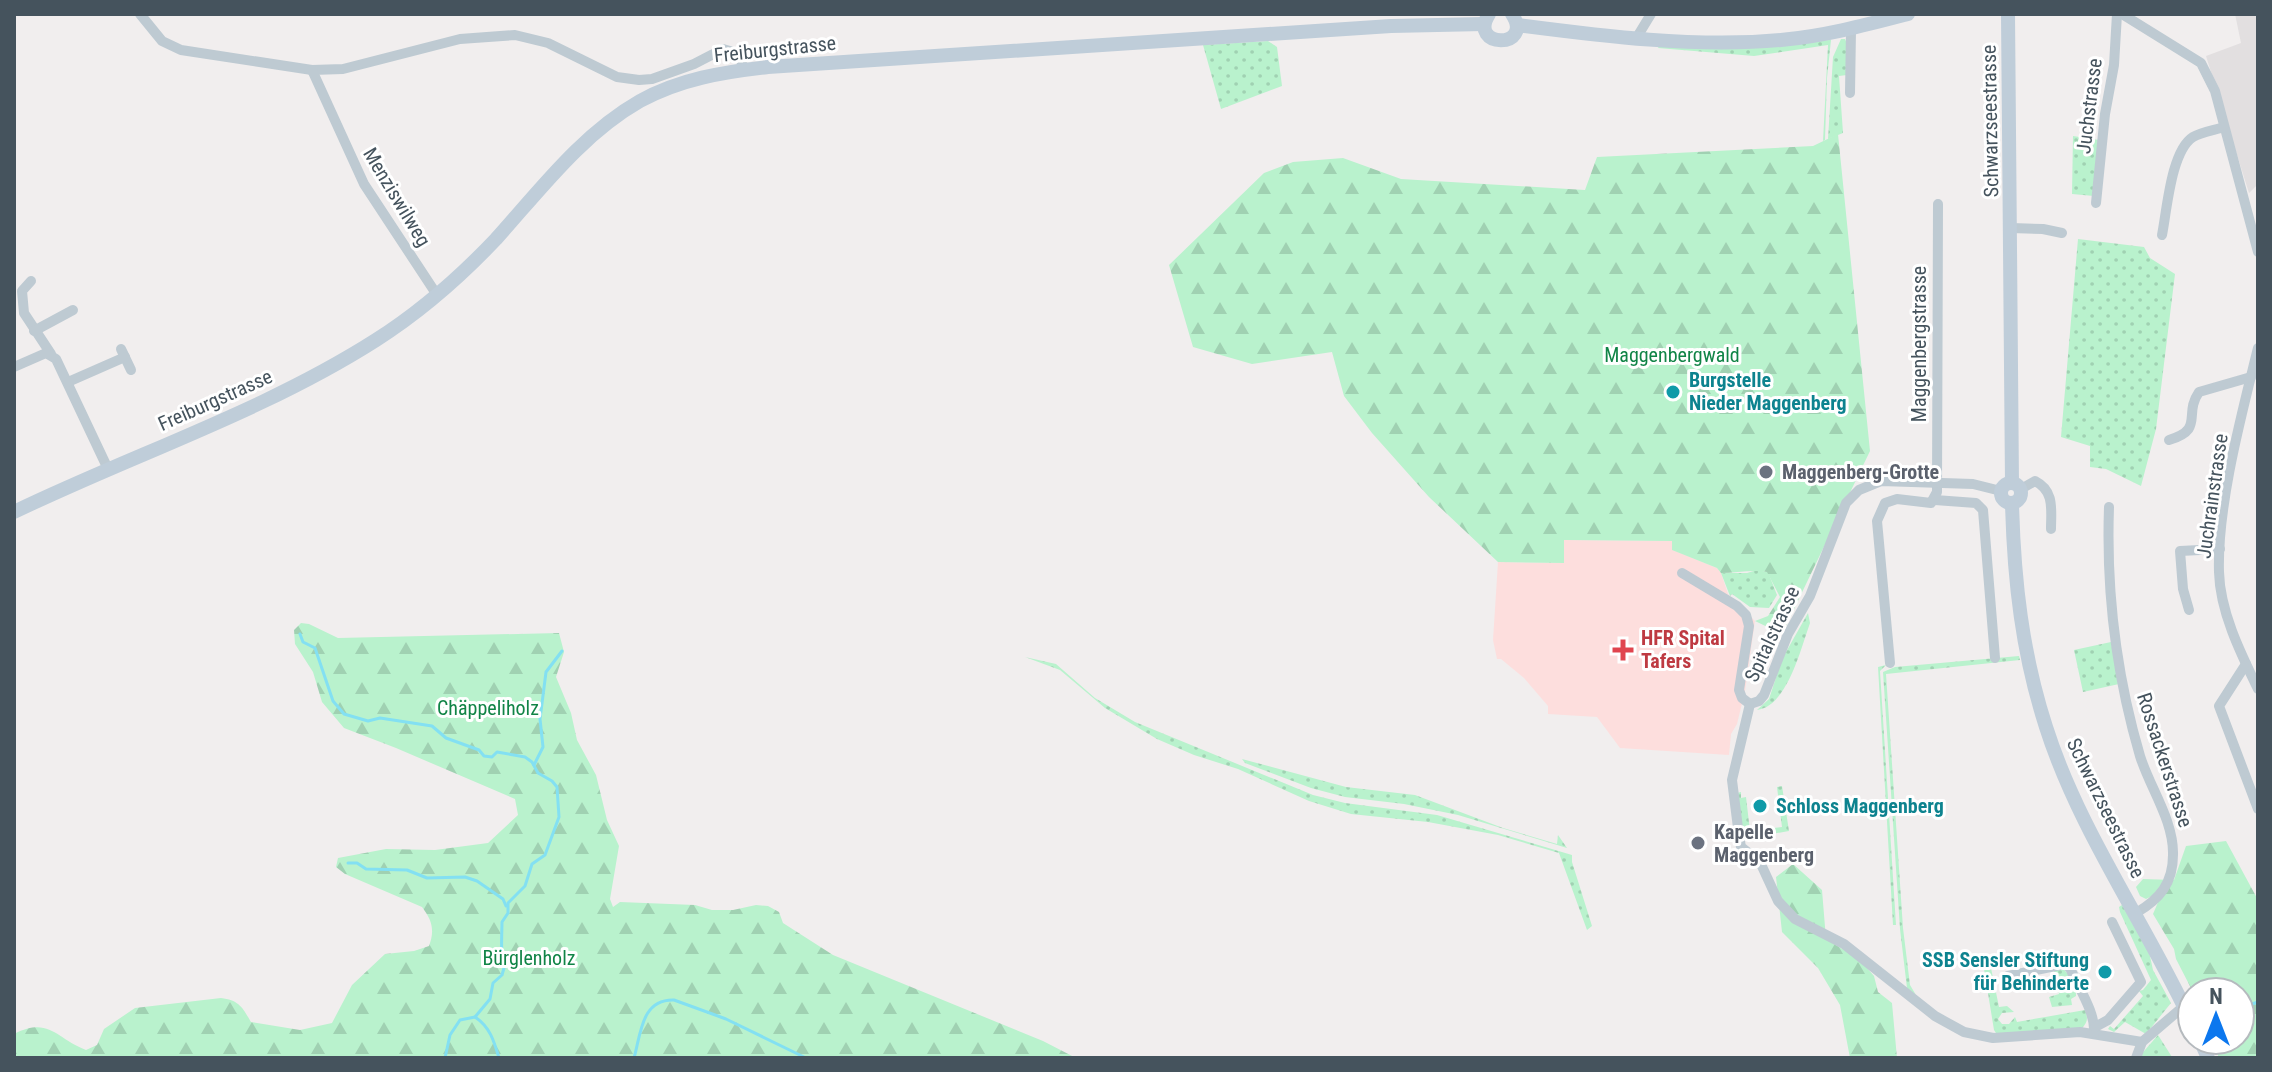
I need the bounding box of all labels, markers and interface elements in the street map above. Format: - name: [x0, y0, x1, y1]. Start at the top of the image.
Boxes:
- street label: Freiburgstrasse: [713, 31, 837, 67]
- street label: Schwarzseestrasse: [1977, 45, 2003, 197]
- street label: Juchstrasse: [2071, 57, 2107, 155]
- street label: Menziswilweg: [358, 143, 436, 251]
- street label: Maggenbergstrasse: [1907, 266, 1931, 422]
- park label: Maggenbergwald: [1604, 343, 1740, 367]
- street label: Freiburgstrasse: [154, 364, 276, 436]
- place label: Burgstelle Nieder Maggenberg: [1689, 368, 1847, 415]
- marker: Burgstelle Nieder Maggenberg: [1664, 383, 1682, 401]
- street label: Juchrainstrasse: [2191, 432, 2233, 560]
- place label: Maggenberg-Grotte: [1782, 460, 1939, 484]
- marker: Maggenberg-Grotte: [1757, 463, 1775, 481]
- street label: Spitalstrasse: [1739, 582, 1805, 686]
- place label: HFR Spital Tafers: [1641, 626, 1725, 673]
- marker: HFR Spital Tafers: [1612, 639, 1634, 661]
- street label: Rossackerstrasse: [2132, 690, 2198, 830]
- park label: Chäppeliholz: [437, 696, 539, 720]
- street label: Schwarzseestrasse: [2062, 734, 2150, 882]
- place label: Schloss Maggenberg: [1776, 794, 1944, 818]
- marker: Schloss Maggenberg: [1751, 797, 1769, 815]
- place label: Kapelle Maggenberg: [1714, 820, 1814, 867]
- marker: Kapelle Maggenberg: [1689, 834, 1707, 852]
- park label: Bürglenholz: [482, 946, 576, 970]
- place label: SSB Sensler Stiftung für Behinderte: [1922, 948, 2089, 995]
- marker: SSB Sensler Stiftung für Behinderte: [2096, 963, 2114, 981]
- north arrow: [2176, 976, 2256, 1056]
- text: N: [2209, 984, 2223, 1009]

